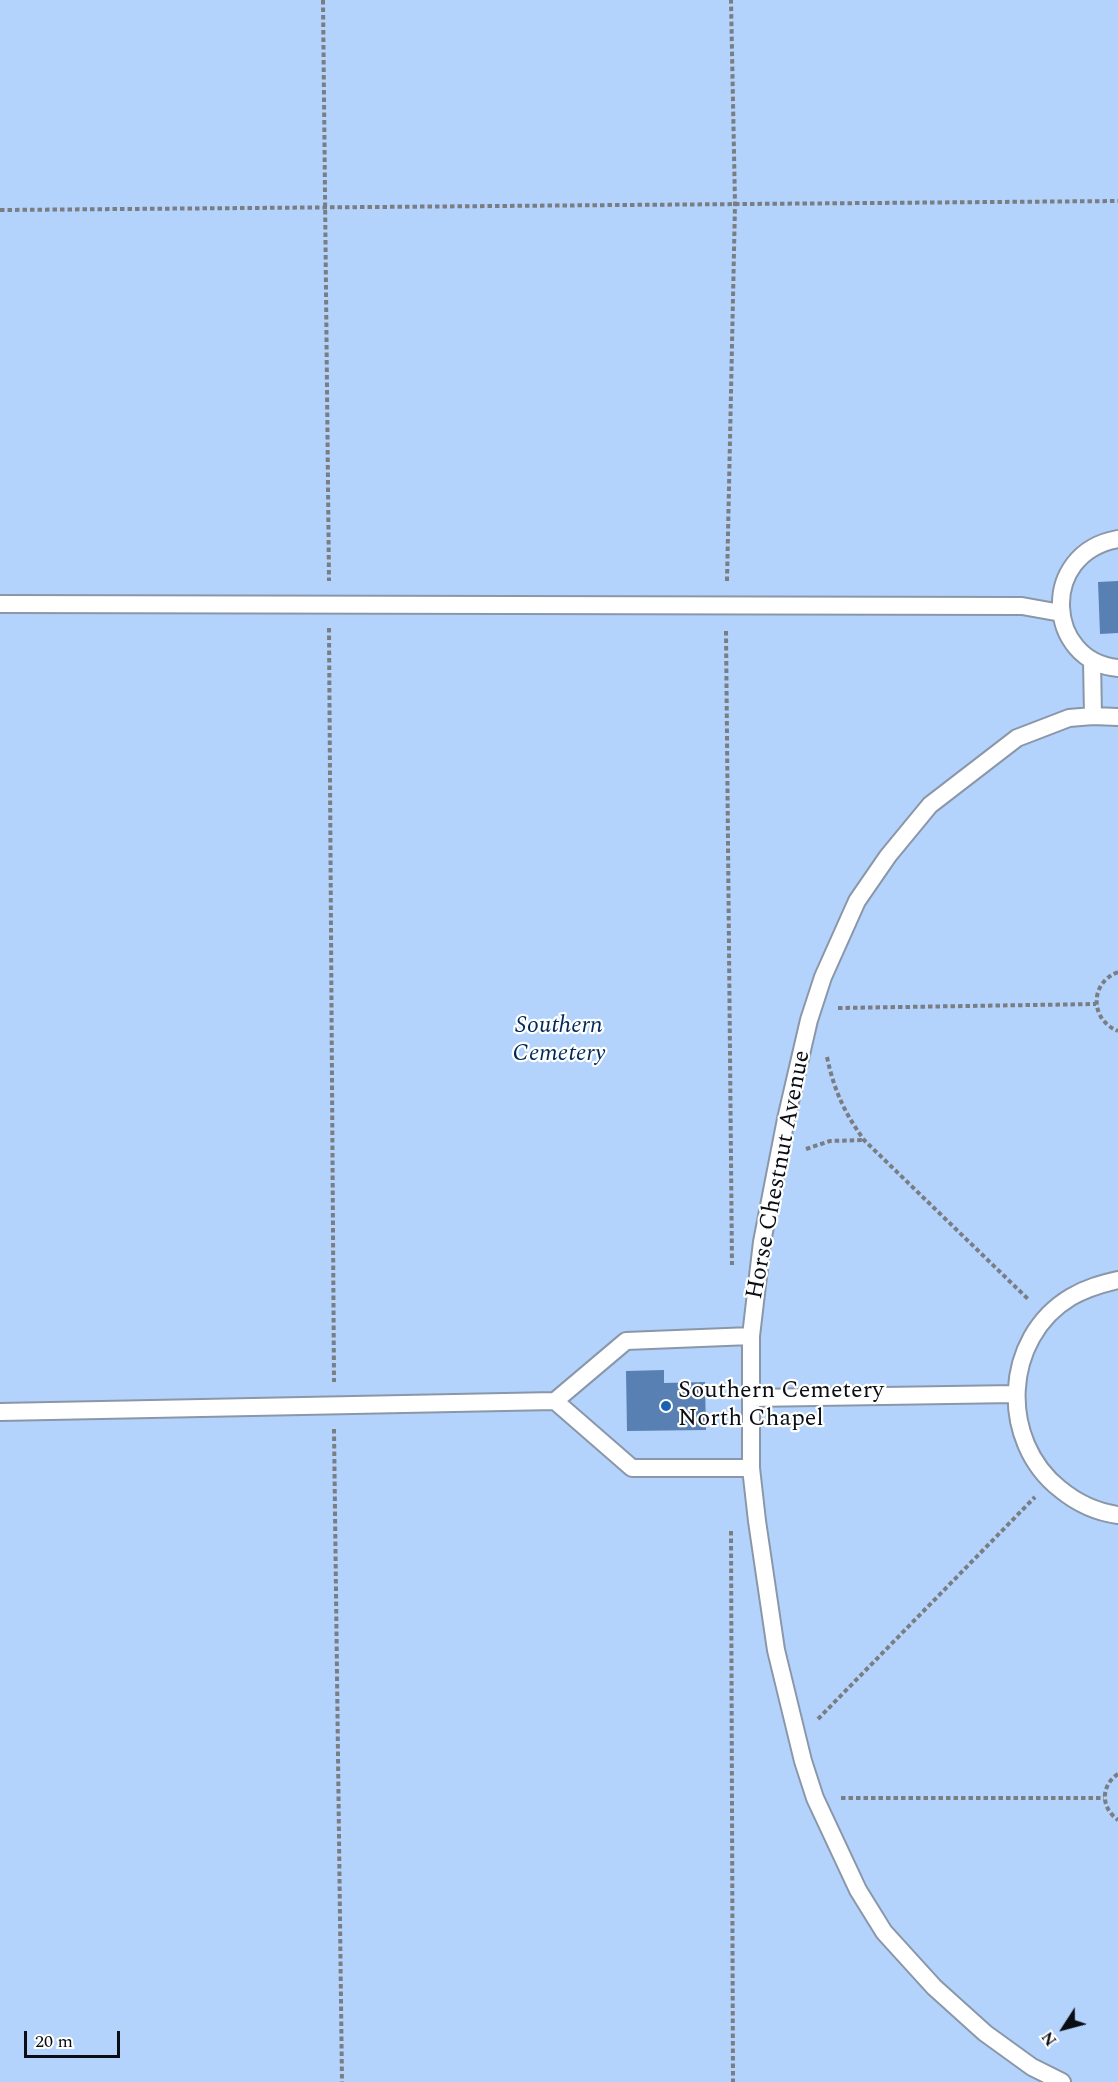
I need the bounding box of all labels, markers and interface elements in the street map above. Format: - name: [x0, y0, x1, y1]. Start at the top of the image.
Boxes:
- park label: Southern Cemetery: [513, 1013, 605, 1069]
- street label: Horse Chestnut Avenue: [742, 1048, 818, 1302]
- place label: Southern Cemetery North Chapel: [678, 1378, 884, 1434]
- marker: Southern Cemetery North Chapel: [659, 1399, 673, 1413]
- north arrow: [1034, 1998, 1094, 2058]
- scale bar: [27, 2019, 123, 2057]
- text: N: [1036, 2026, 1063, 2051]
- text: 20 m: [35, 2028, 73, 2055]

